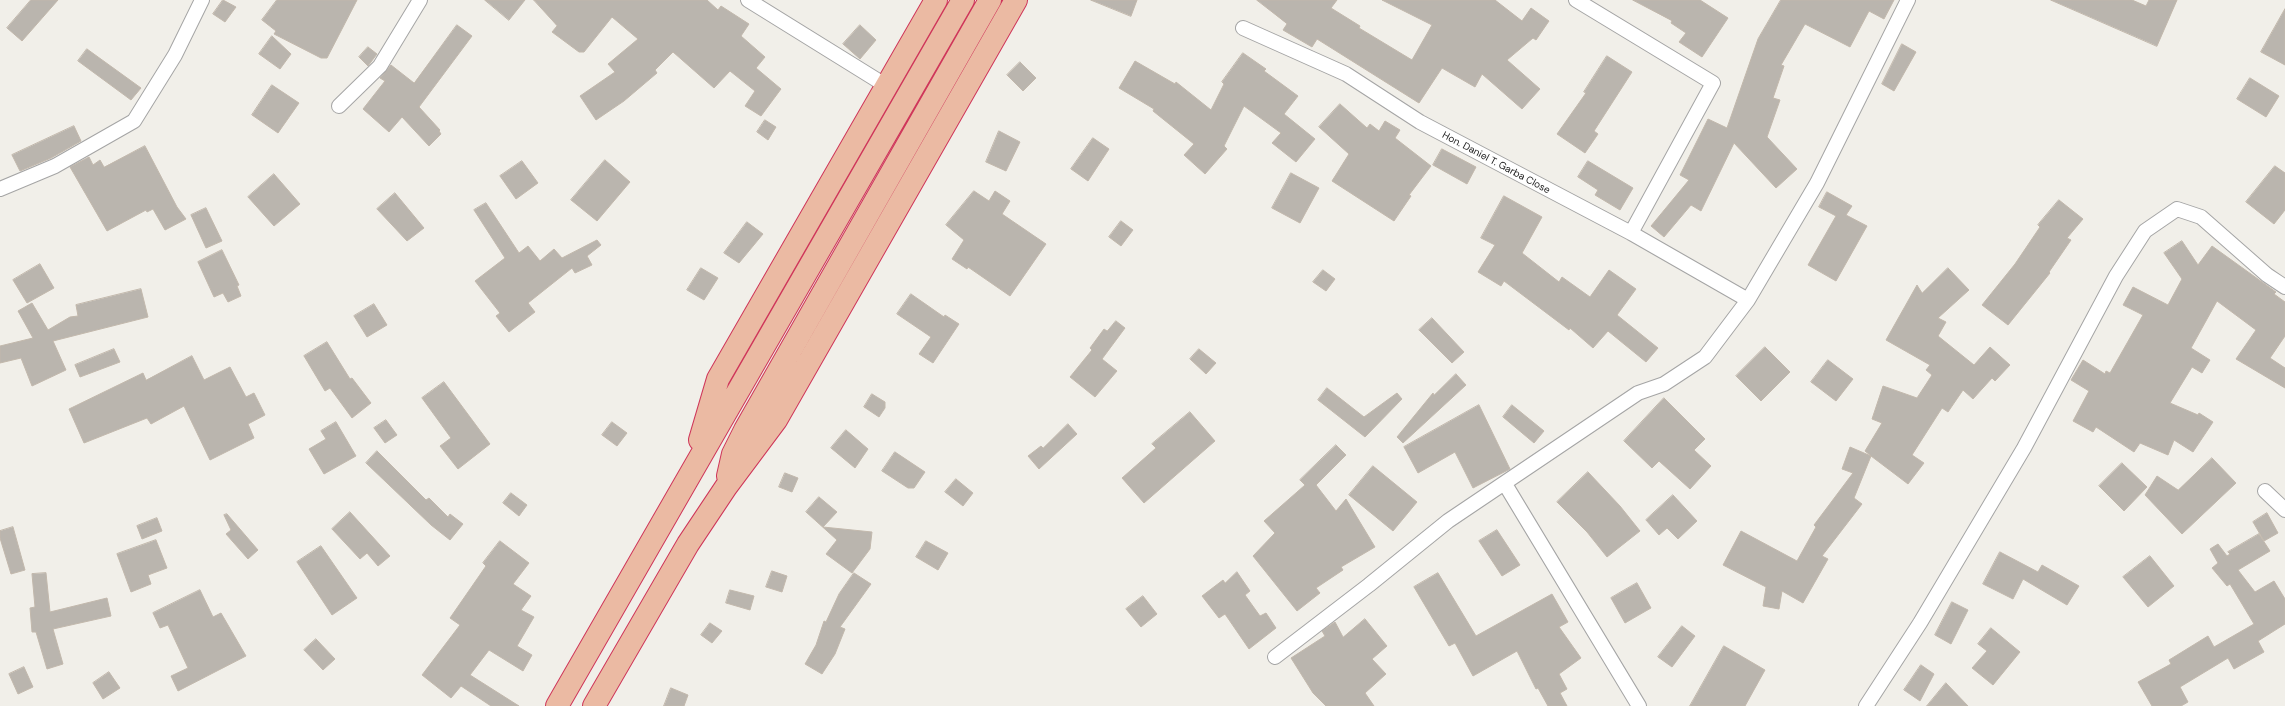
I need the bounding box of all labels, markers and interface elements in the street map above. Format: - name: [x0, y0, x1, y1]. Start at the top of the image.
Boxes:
- street label: Hon. Daniel T. Garba Close: [1440, 129, 1552, 197]

